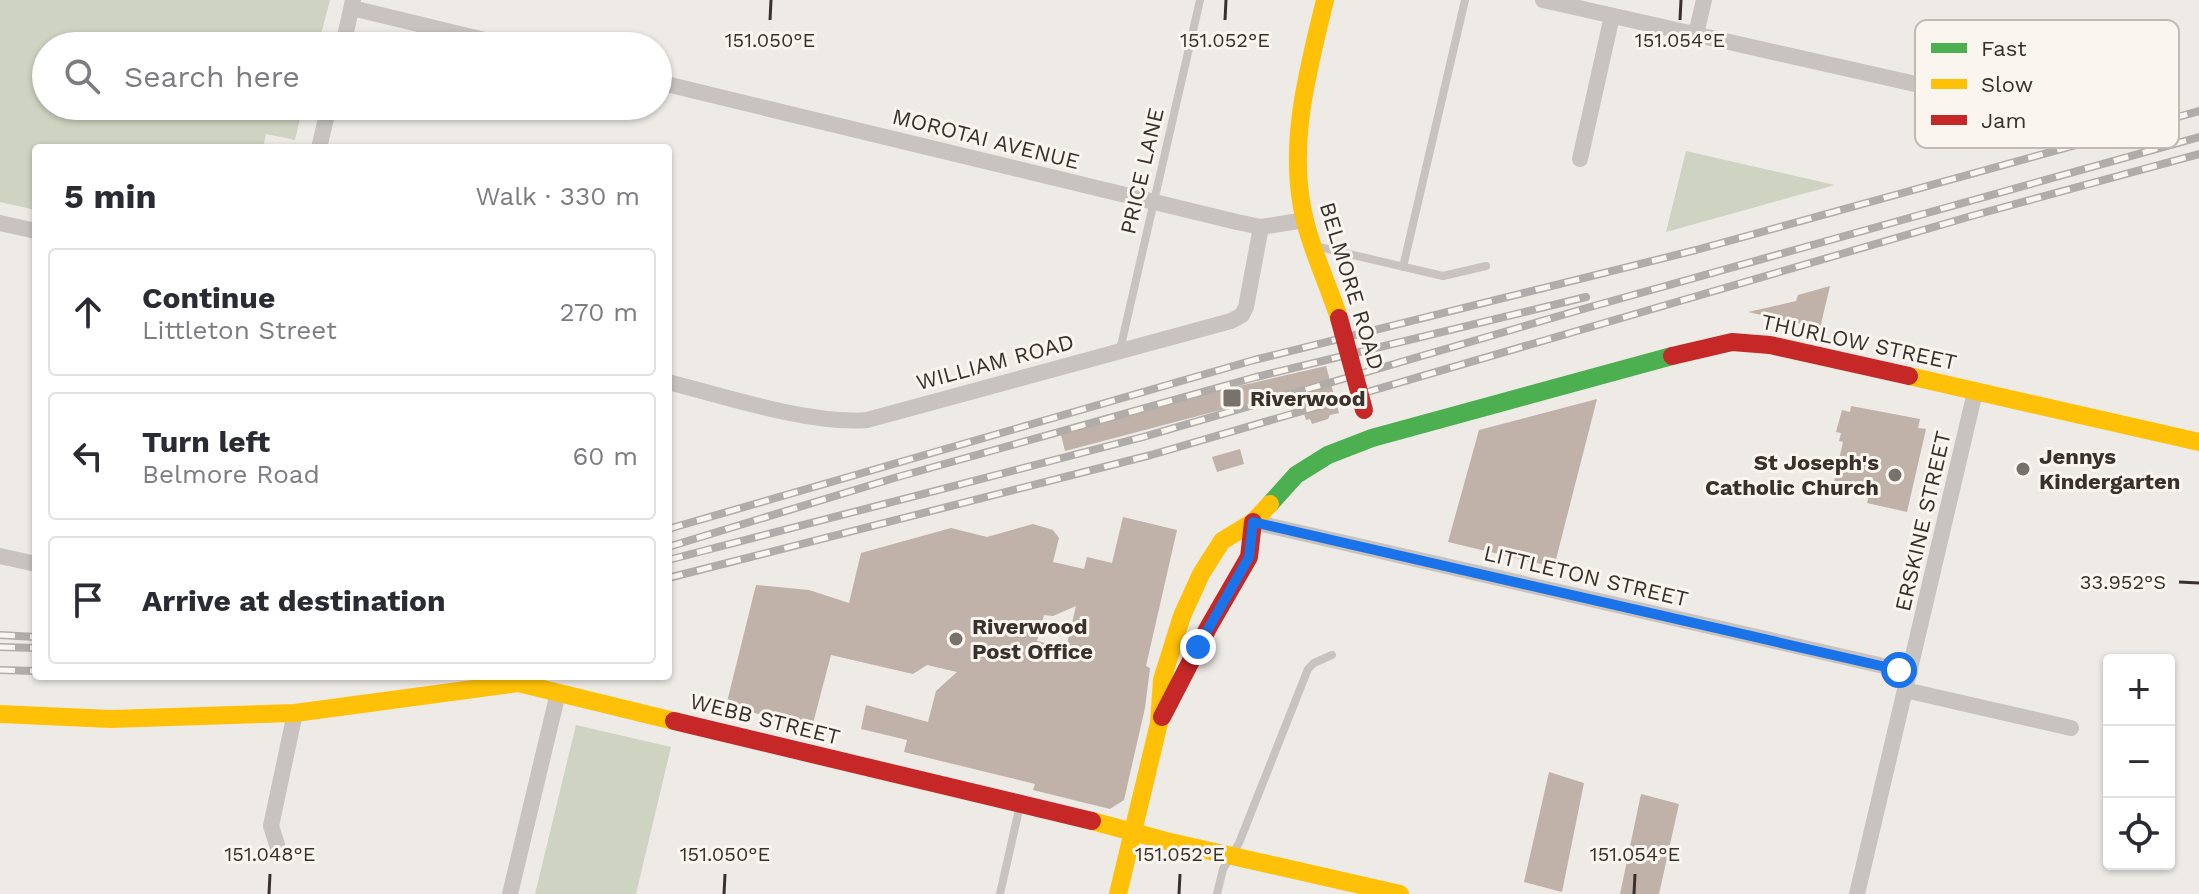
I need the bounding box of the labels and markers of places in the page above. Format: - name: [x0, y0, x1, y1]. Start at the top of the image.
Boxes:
- place label: Riverwood: [1250, 386, 1366, 411]
- marker: Riverwood: [1221, 387, 1243, 409]
- place label: Jennys Kindergarten: [2039, 444, 2180, 494]
- place label: St Joseph's Catholic Church: [1705, 450, 1879, 500]
- marker: Jennys Kindergarten: [2014, 460, 2032, 478]
- marker: St Joseph's Catholic Church: [1886, 466, 1904, 484]
- place label: Riverwood Post Office: [972, 614, 1093, 664]
- marker: Riverwood Post Office: [947, 630, 965, 648]

